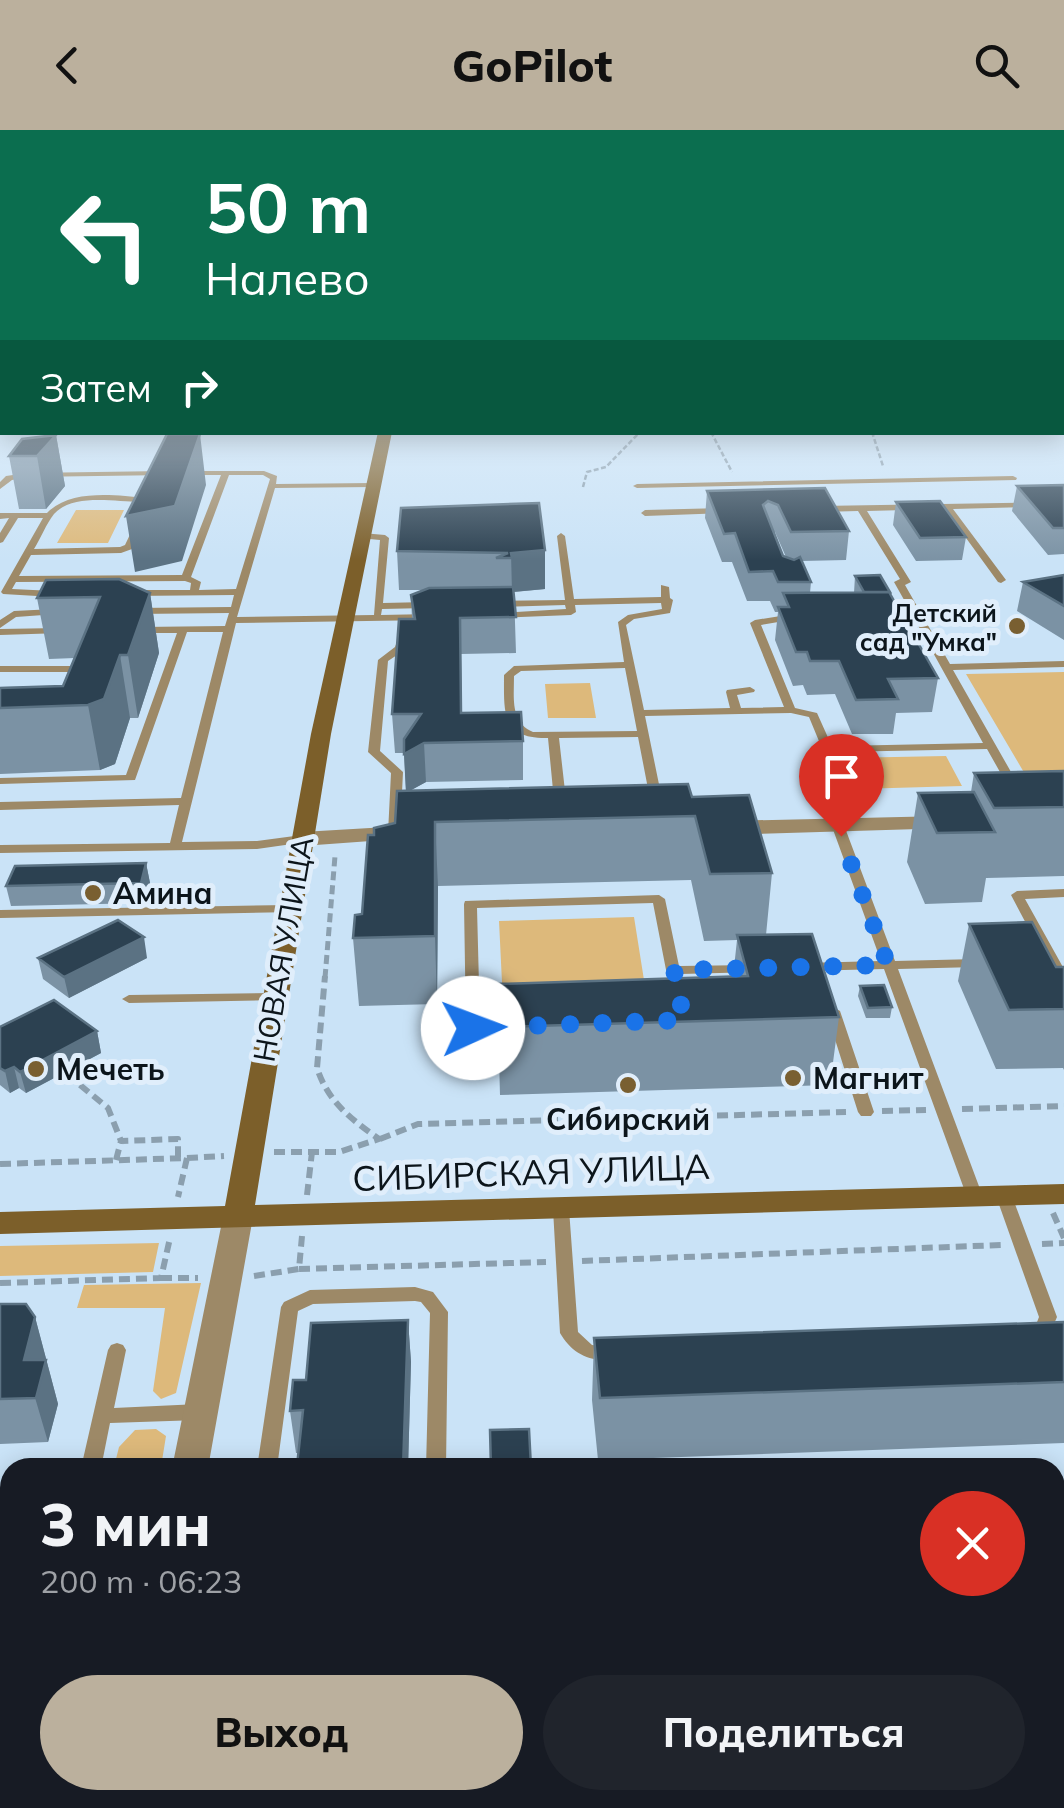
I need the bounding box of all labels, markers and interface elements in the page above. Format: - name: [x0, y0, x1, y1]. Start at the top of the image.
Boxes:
- text: GoPilot: [452, 37, 612, 93]
- icon: back: [40, 38, 95, 93]
- icon: search: [969, 38, 1024, 93]
- text: 50 m: [205, 163, 371, 251]
- icon: left: [40, 170, 170, 300]
- text: Налево: [205, 250, 370, 306]
- icon: right: [172, 360, 227, 415]
- text: Затем: [40, 364, 152, 412]
- place label: Детский сад "Умка": [860, 597, 997, 657]
- marker: Детский сад "Умка": [1006, 615, 1028, 637]
- pin: [799, 734, 884, 837]
- icon: arrive: [814, 749, 869, 804]
- street label: НОВАЯ УЛИЦА: [244, 833, 322, 1065]
- place label: Амина: [113, 874, 212, 912]
- marker: Амина: [82, 882, 104, 904]
- position arrow: [421, 976, 525, 1080]
- place label: Мечеть: [56, 1050, 165, 1088]
- marker: Мечеть: [25, 1058, 47, 1080]
- place label: Магнит: [813, 1059, 924, 1097]
- marker: Магнит: [782, 1067, 804, 1089]
- marker: Сибирский: [617, 1074, 639, 1096]
- place label: Сибирский: [546, 1100, 710, 1138]
- street label: СИБИРСКАЯ УЛИЦА: [352, 1144, 711, 1200]
- text: 3 мин: [40, 1486, 211, 1561]
- button: close: [920, 1491, 1025, 1596]
- text: 200 m · 06:23: [40, 1561, 242, 1601]
- button: Выход: [40, 1675, 523, 1790]
- button: Поделиться: [543, 1675, 1025, 1790]

